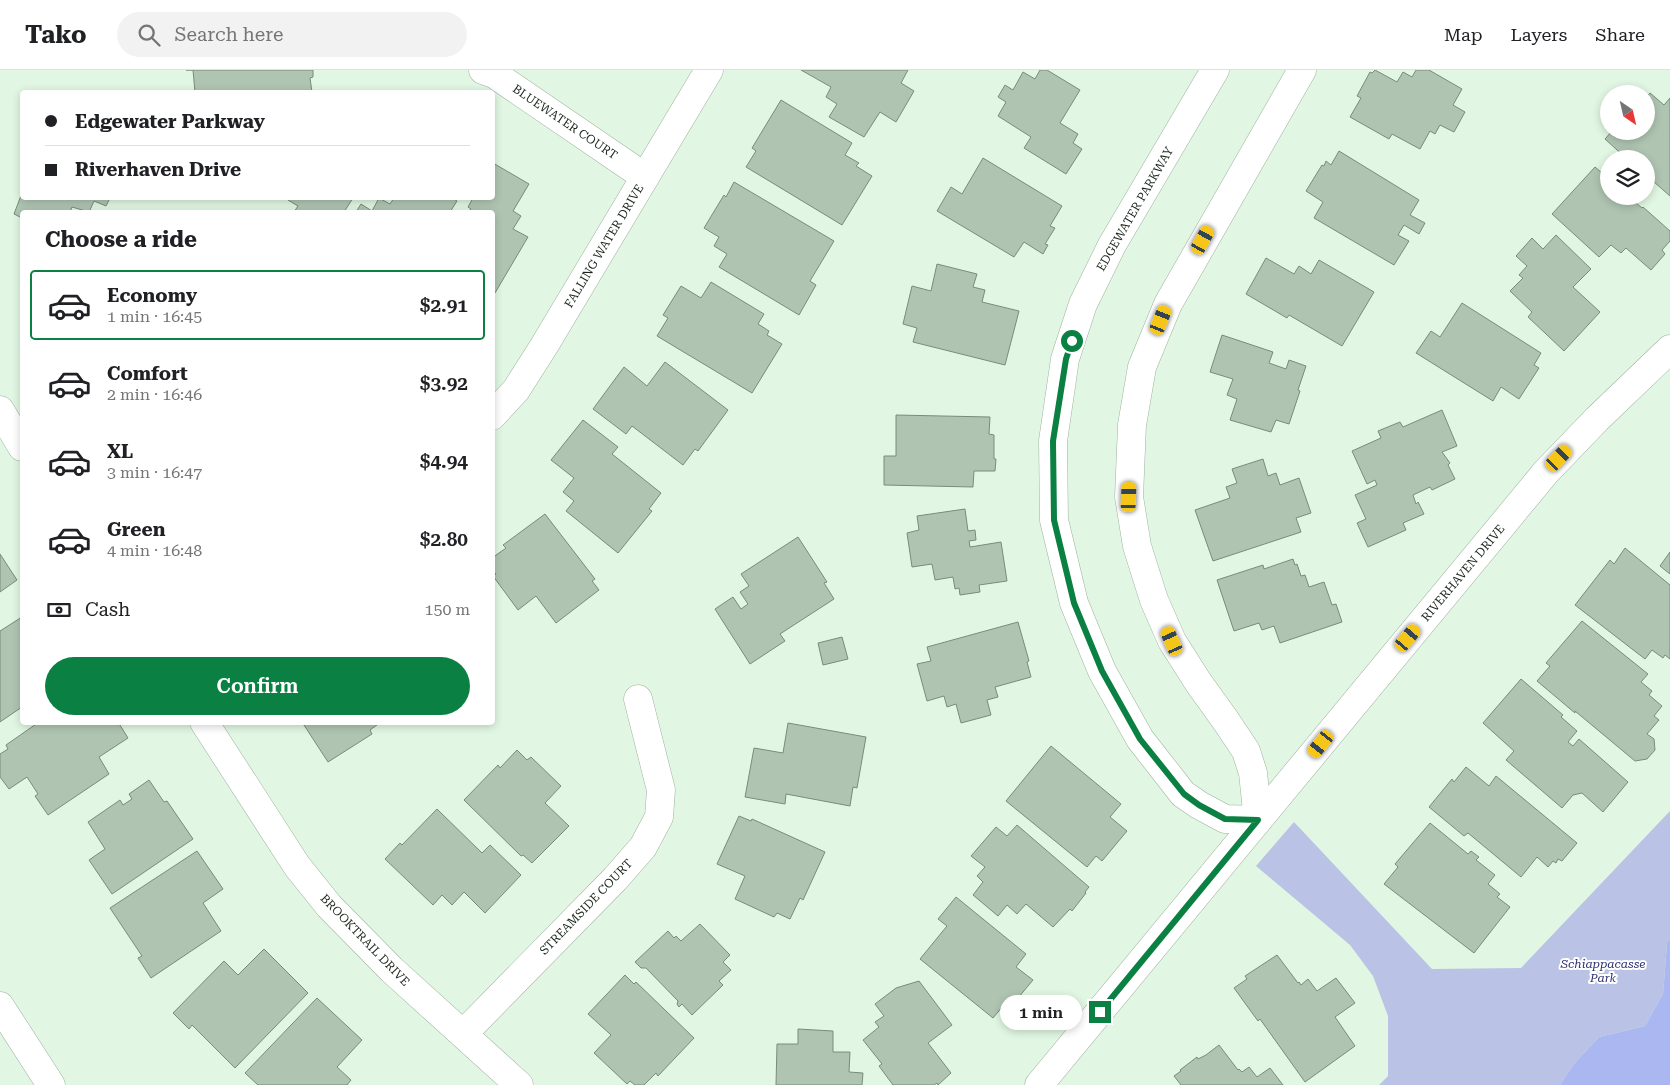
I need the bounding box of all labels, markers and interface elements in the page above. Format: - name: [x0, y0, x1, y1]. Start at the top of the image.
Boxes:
- search box: [117, 12, 467, 57]
- text: Tako: [25, 21, 87, 49]
- icon: search: [135, 21, 163, 49]
- text: Search here: [175, 23, 283, 46]
- text: Map: [1444, 24, 1483, 45]
- text: Layers: [1511, 24, 1567, 45]
- text: Share: [1595, 24, 1645, 45]
- street label: BLUEWATER COURT: [510, 82, 620, 162]
- north arrow: [1600, 85, 1655, 140]
- map controls: [1600, 85, 1655, 205]
- text: Edgewater Parkway: [75, 110, 265, 133]
- street label: EDGEWATER PARKWAY: [1094, 144, 1177, 274]
- button: layers: [1600, 150, 1655, 205]
- text: Riverhaven Drive: [75, 158, 241, 181]
- street label: FALLING WATER DRIVE: [562, 182, 646, 310]
- car: [1189, 223, 1216, 257]
- text: Choose a ride: [45, 227, 197, 252]
- icon: car: [47, 283, 92, 328]
- text: Economy: [107, 284, 197, 307]
- text: $2.91: [420, 294, 468, 317]
- car: [1148, 303, 1173, 337]
- text: 1 min · 16:45: [107, 307, 202, 326]
- route start: [1061, 330, 1083, 352]
- icon: car: [47, 361, 92, 406]
- text: Comfort: [107, 362, 188, 385]
- text: $3.92: [420, 372, 468, 395]
- text: 2 min · 16:46: [107, 385, 202, 404]
- icon: car: [47, 439, 92, 484]
- text: XL: [107, 440, 133, 463]
- car: [1543, 442, 1574, 474]
- text: $4.94: [420, 450, 468, 473]
- text: 3 min · 16:47: [107, 463, 202, 482]
- car: [1120, 482, 1137, 512]
- icon: car: [47, 517, 92, 562]
- text: Green: [107, 518, 165, 541]
- street label: RIVERHAVEN DRIVE: [1418, 522, 1508, 624]
- text: $2.80: [420, 528, 468, 551]
- text: 4 min · 16:48: [107, 541, 202, 560]
- icon: cash: [45, 596, 73, 624]
- text: Cash: [85, 598, 130, 621]
- text: 150 m: [424, 600, 470, 619]
- car: [1392, 622, 1423, 654]
- car: [1159, 624, 1184, 658]
- button: Confirm: [45, 657, 470, 715]
- car: [1305, 728, 1336, 760]
- street label: STREAMSIDE COURT: [537, 856, 635, 958]
- street label: BROOKTRAIL DRIVE: [318, 891, 412, 989]
- park label: Schiappacasse Park: [1560, 957, 1645, 985]
- callout: 1 min: [1000, 994, 1082, 1030]
- route end: [1089, 1001, 1111, 1023]
- text: 1 min: [1019, 1003, 1063, 1022]

